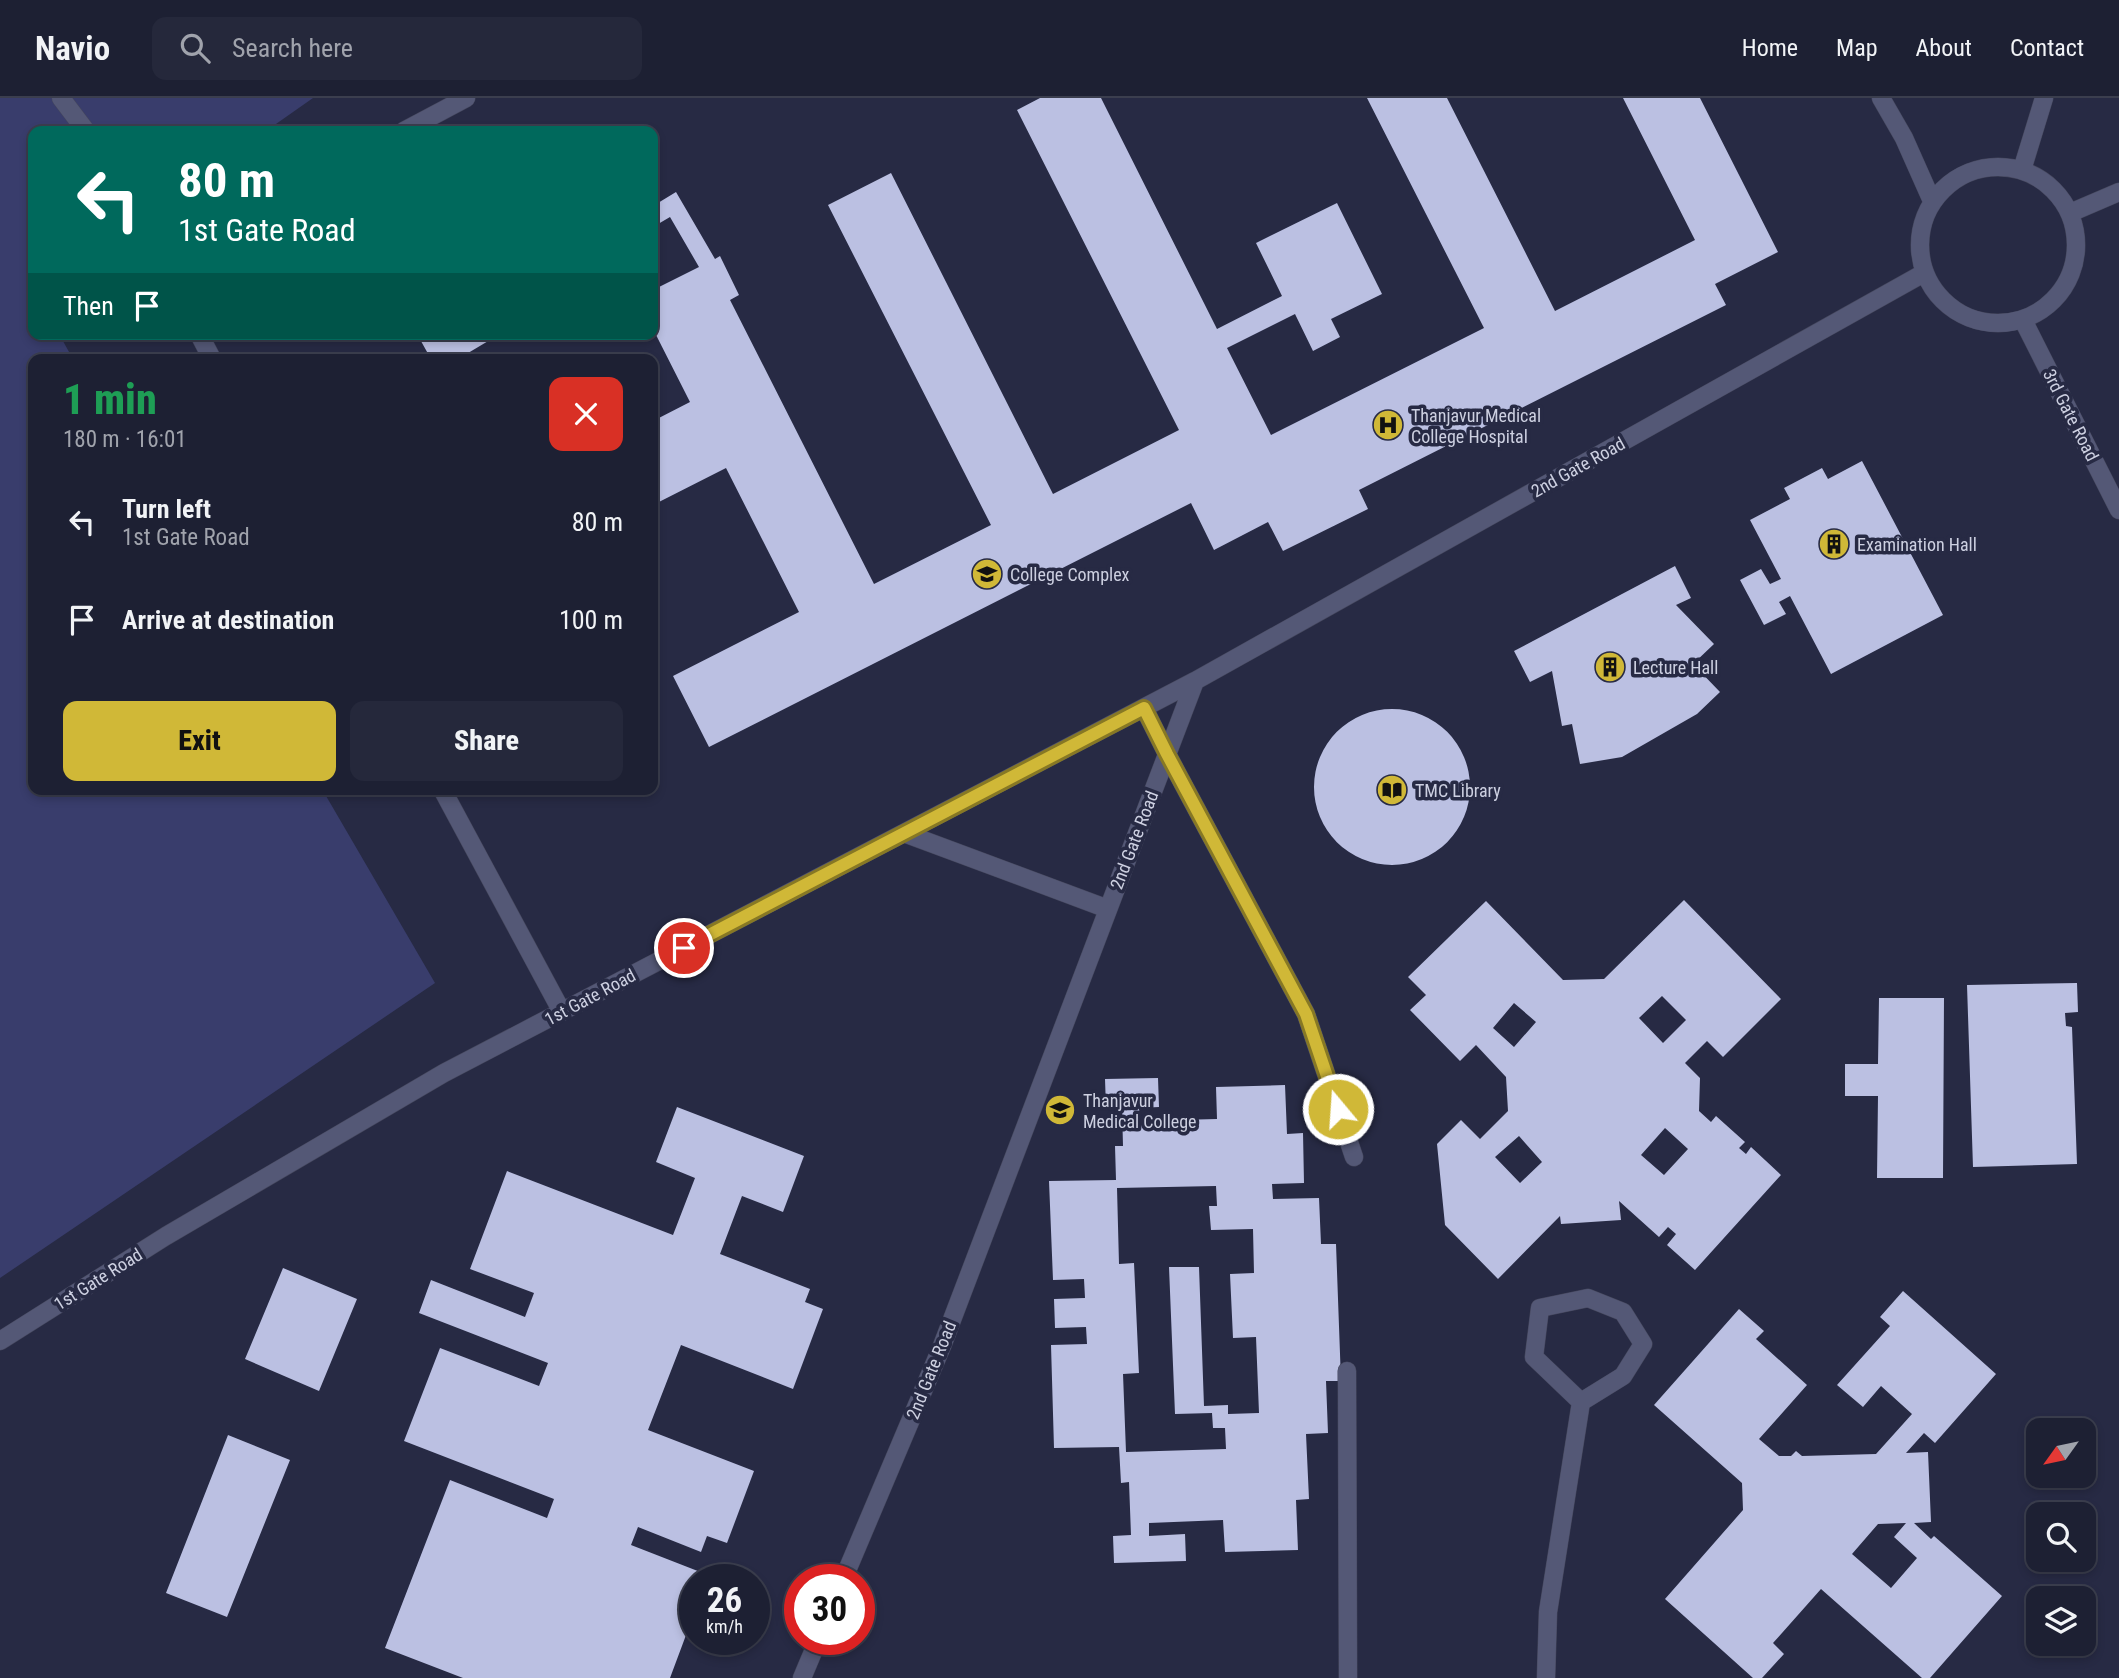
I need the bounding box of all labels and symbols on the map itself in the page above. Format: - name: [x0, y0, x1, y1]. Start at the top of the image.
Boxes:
- street label: 3rd Gate Road: [2039, 365, 2103, 465]
- place label: Thanjavur Medical College Hospital: [1411, 405, 1541, 447]
- hospital icon: Thanjavur Medical College Hospital: [1371, 408, 1405, 442]
- street label: 2nd Gate Road: [1527, 433, 1629, 501]
- building icon: Examination Hall: [1817, 527, 1851, 561]
- place label: Examination Hall: [1857, 534, 1977, 555]
- school or university icon: College Complex: [970, 557, 1004, 591]
- place label: College Complex: [1010, 564, 1130, 585]
- building icon: Lecture Hall: [1593, 650, 1627, 684]
- place label: Lecture Hall: [1633, 657, 1718, 678]
- library icon: TMC Library: [1375, 773, 1409, 807]
- place label: TMC Library: [1415, 780, 1501, 801]
- street label: 2nd Gate Road: [1106, 788, 1162, 892]
- pin: [654, 918, 714, 978]
- street label: 1st Gate Road: [541, 964, 639, 1030]
- position arrow: [1301, 1072, 1375, 1146]
- place label: Thanjavur Medical College: [1083, 1090, 1197, 1132]
- school or university icon: Thanjavur Medical College: [1043, 1093, 1077, 1127]
- street label: 1st Gate Road: [50, 1244, 146, 1314]
- street label: 2nd Gate Road: [902, 1318, 960, 1422]
- north arrow: [2026, 1418, 2096, 1488]
- speed limit sign: 30: [784, 1564, 875, 1655]

